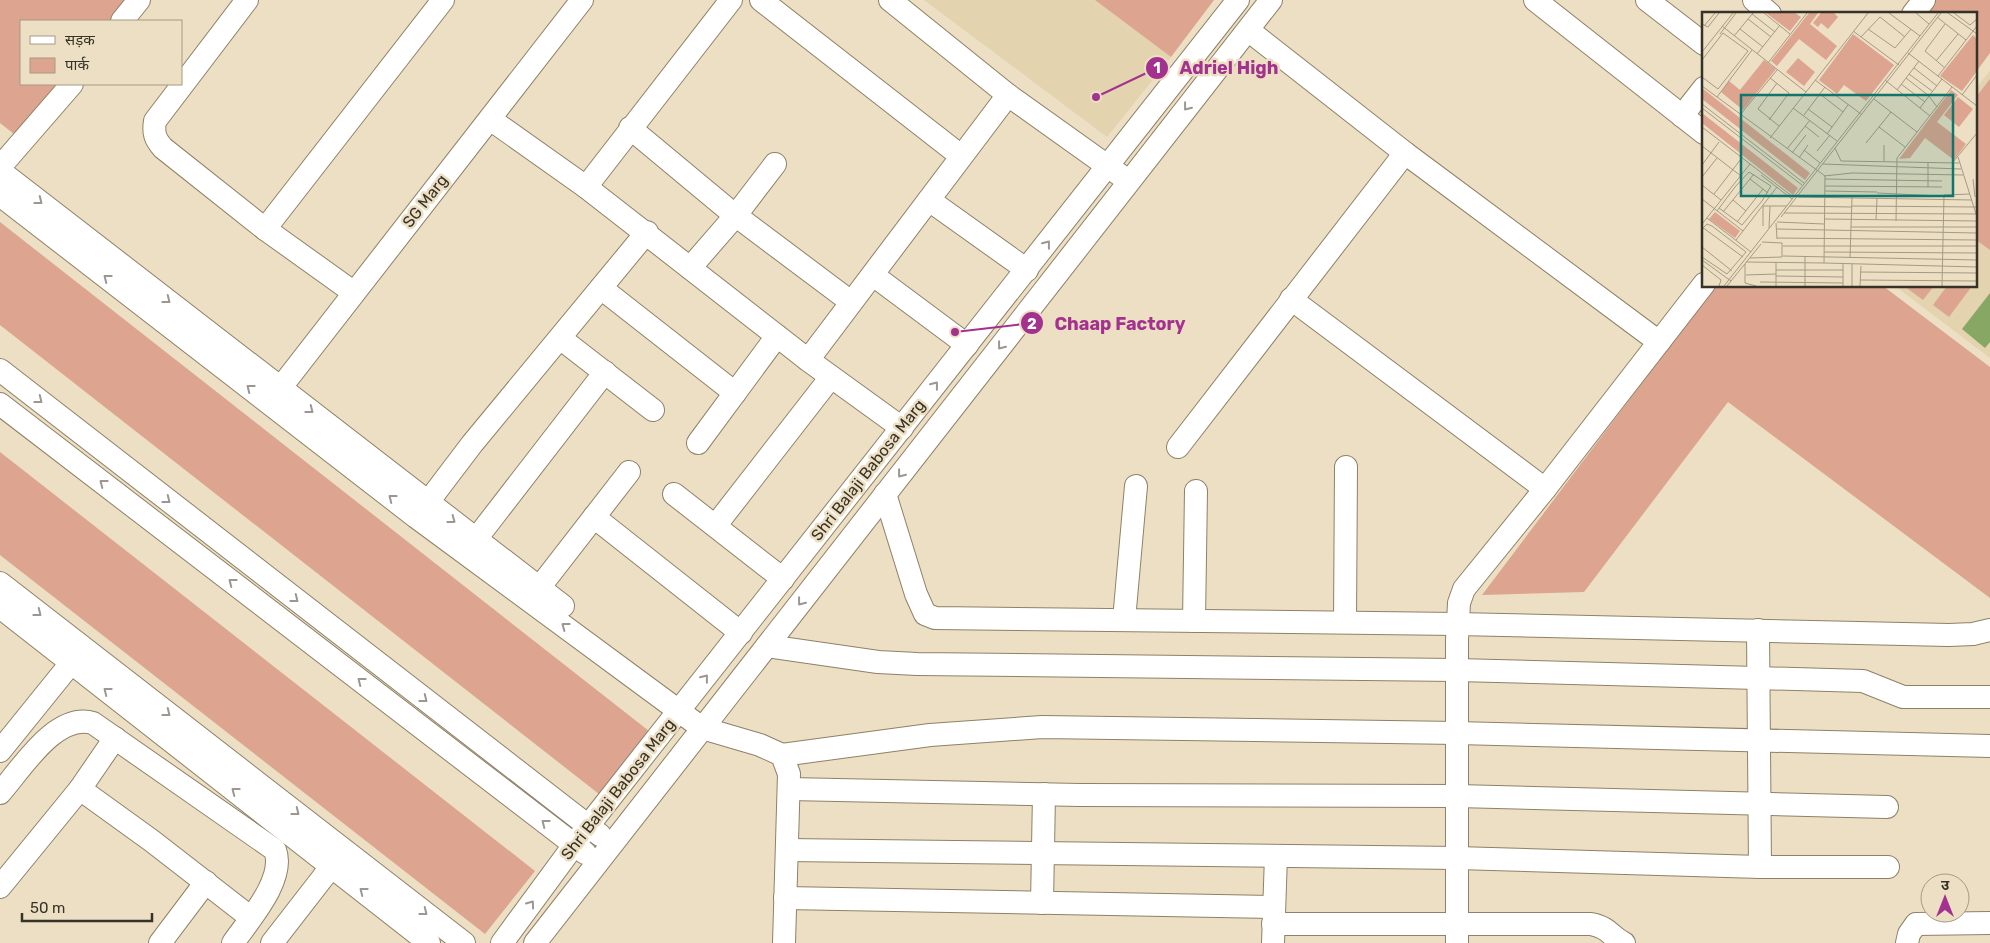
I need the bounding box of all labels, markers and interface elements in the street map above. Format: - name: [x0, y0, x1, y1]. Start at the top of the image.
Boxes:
- inset map: [1702, 12, 1978, 288]
- legend: [20, 20, 182, 85]
- text: सड़क: [65, 31, 95, 49]
- callout: Adriel High: [1144, 51, 1288, 84]
- text: पार्क: [65, 56, 89, 74]
- text: Adriel High: [1180, 57, 1278, 79]
- text: 1: [1153, 59, 1161, 77]
- one-way arrow: [1184, 101, 1192, 110]
- street label: SG Marg: [398, 171, 452, 231]
- one-way arrow: [33, 195, 42, 204]
- one-way arrow: [1041, 240, 1050, 250]
- one-way arrow: [104, 275, 113, 283]
- one-way arrow: [161, 295, 170, 303]
- callout: Chaap Factory: [1019, 307, 1195, 340]
- text: Chaap Factory: [1054, 313, 1186, 335]
- text: 2: [1027, 315, 1037, 333]
- one-way arrow: [998, 340, 1006, 349]
- one-way arrow: [930, 382, 939, 391]
- one-way arrow: [246, 385, 256, 394]
- one-way arrow: [33, 395, 42, 404]
- street label: Shri Balaji Babosa Marg: [807, 396, 929, 544]
- one-way arrow: [304, 405, 313, 414]
- one-way arrow: [898, 468, 907, 478]
- one-way arrow: [99, 480, 109, 489]
- one-way arrow: [161, 494, 170, 502]
- one-way arrow: [388, 495, 398, 504]
- one-way arrow: [446, 515, 455, 523]
- one-way arrow: [228, 579, 238, 588]
- one-way arrow: [289, 594, 298, 602]
- one-way arrow: [798, 596, 807, 606]
- one-way arrow: [33, 608, 42, 617]
- one-way arrow: [561, 623, 570, 633]
- one-way arrow: [699, 675, 707, 684]
- one-way arrow: [357, 678, 367, 687]
- one-way arrow: [104, 689, 113, 697]
- one-way arrow: [418, 693, 428, 702]
- one-way arrow: [161, 707, 171, 716]
- street label: Shri Balaji Babosa Marg: [557, 715, 679, 863]
- one-way arrow: [232, 789, 241, 797]
- one-way arrow: [290, 806, 300, 815]
- one-way arrow: [542, 820, 551, 828]
- north arrow: [1920, 873, 1970, 923]
- text: उ: [1941, 877, 1950, 894]
- one-way arrow: [360, 889, 369, 897]
- scale bar: [22, 890, 152, 922]
- text: 50 m: [30, 899, 65, 917]
- one-way arrow: [525, 900, 534, 910]
- one-way arrow: [418, 906, 427, 914]

